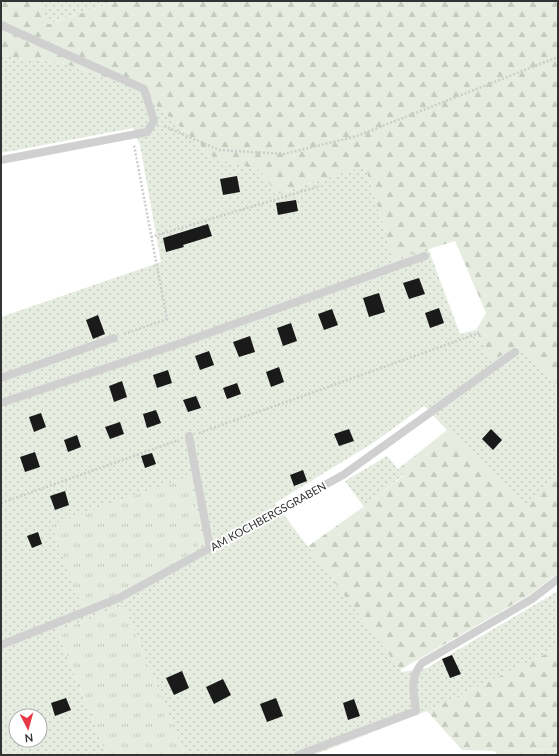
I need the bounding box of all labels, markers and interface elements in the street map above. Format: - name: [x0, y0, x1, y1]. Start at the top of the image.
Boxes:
- street label: AM KOCHBERGSGRABEN: [208, 479, 328, 553]
- north arrow: [8, 708, 48, 748]
- text: N: [24, 732, 34, 745]

